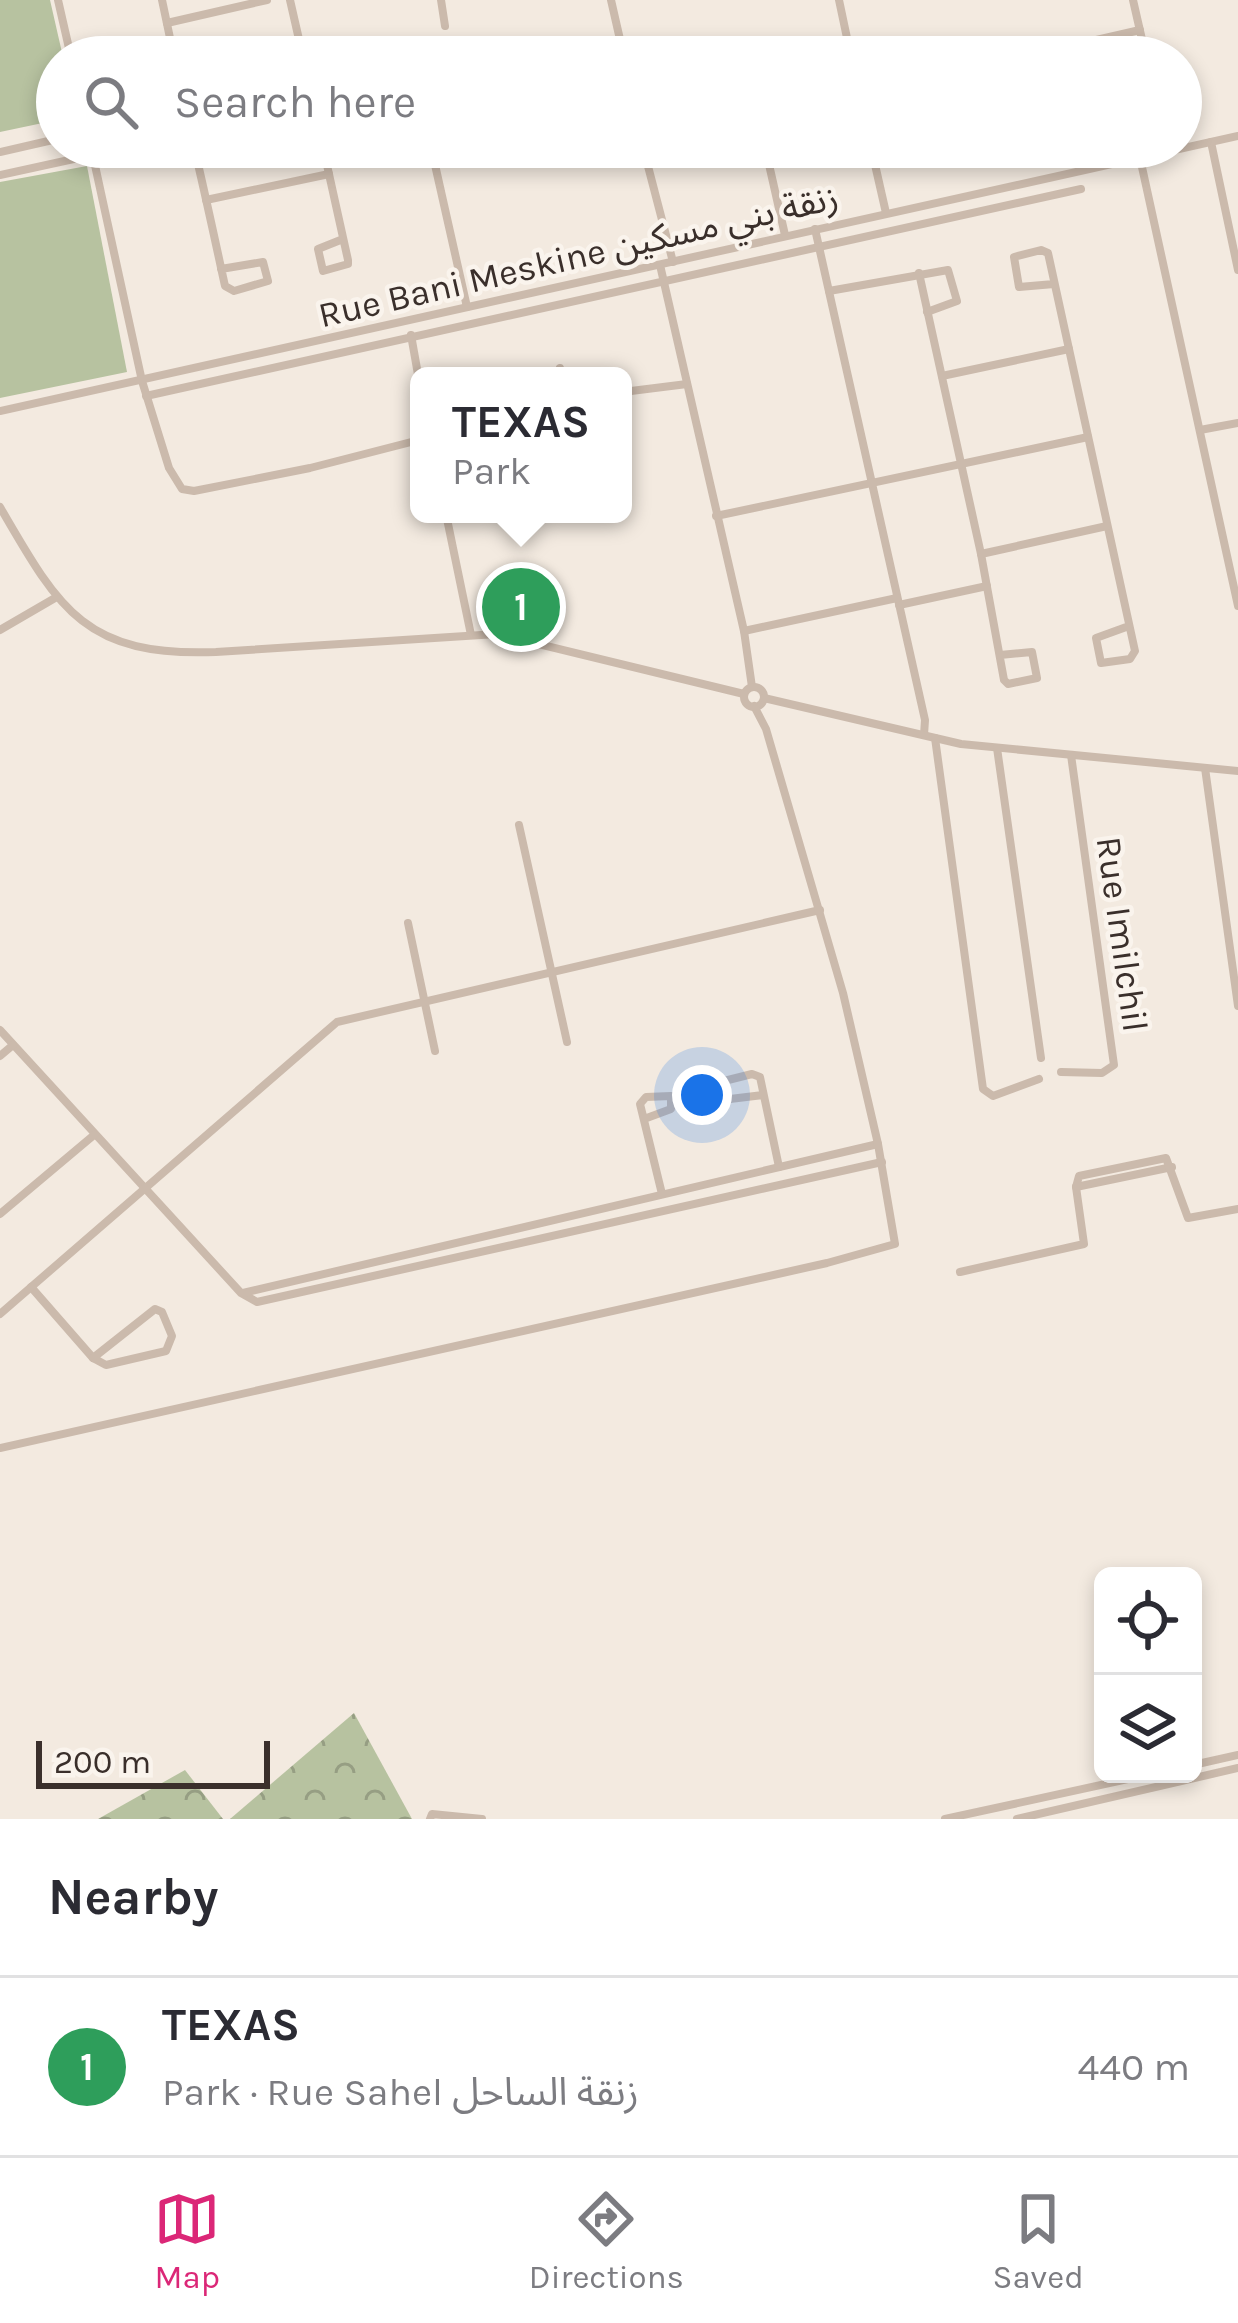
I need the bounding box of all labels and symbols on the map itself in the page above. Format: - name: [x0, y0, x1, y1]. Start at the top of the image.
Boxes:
- street label: Rue Bani Meskine زنقة بني مسكين: [314, 176, 844, 342]
- pin: 1: [482, 562, 560, 652]
- street label: Rue Imilchil: [1088, 834, 1156, 1034]
- your location: [672, 1065, 732, 1125]
- scale bar: [36, 1735, 270, 1788]

